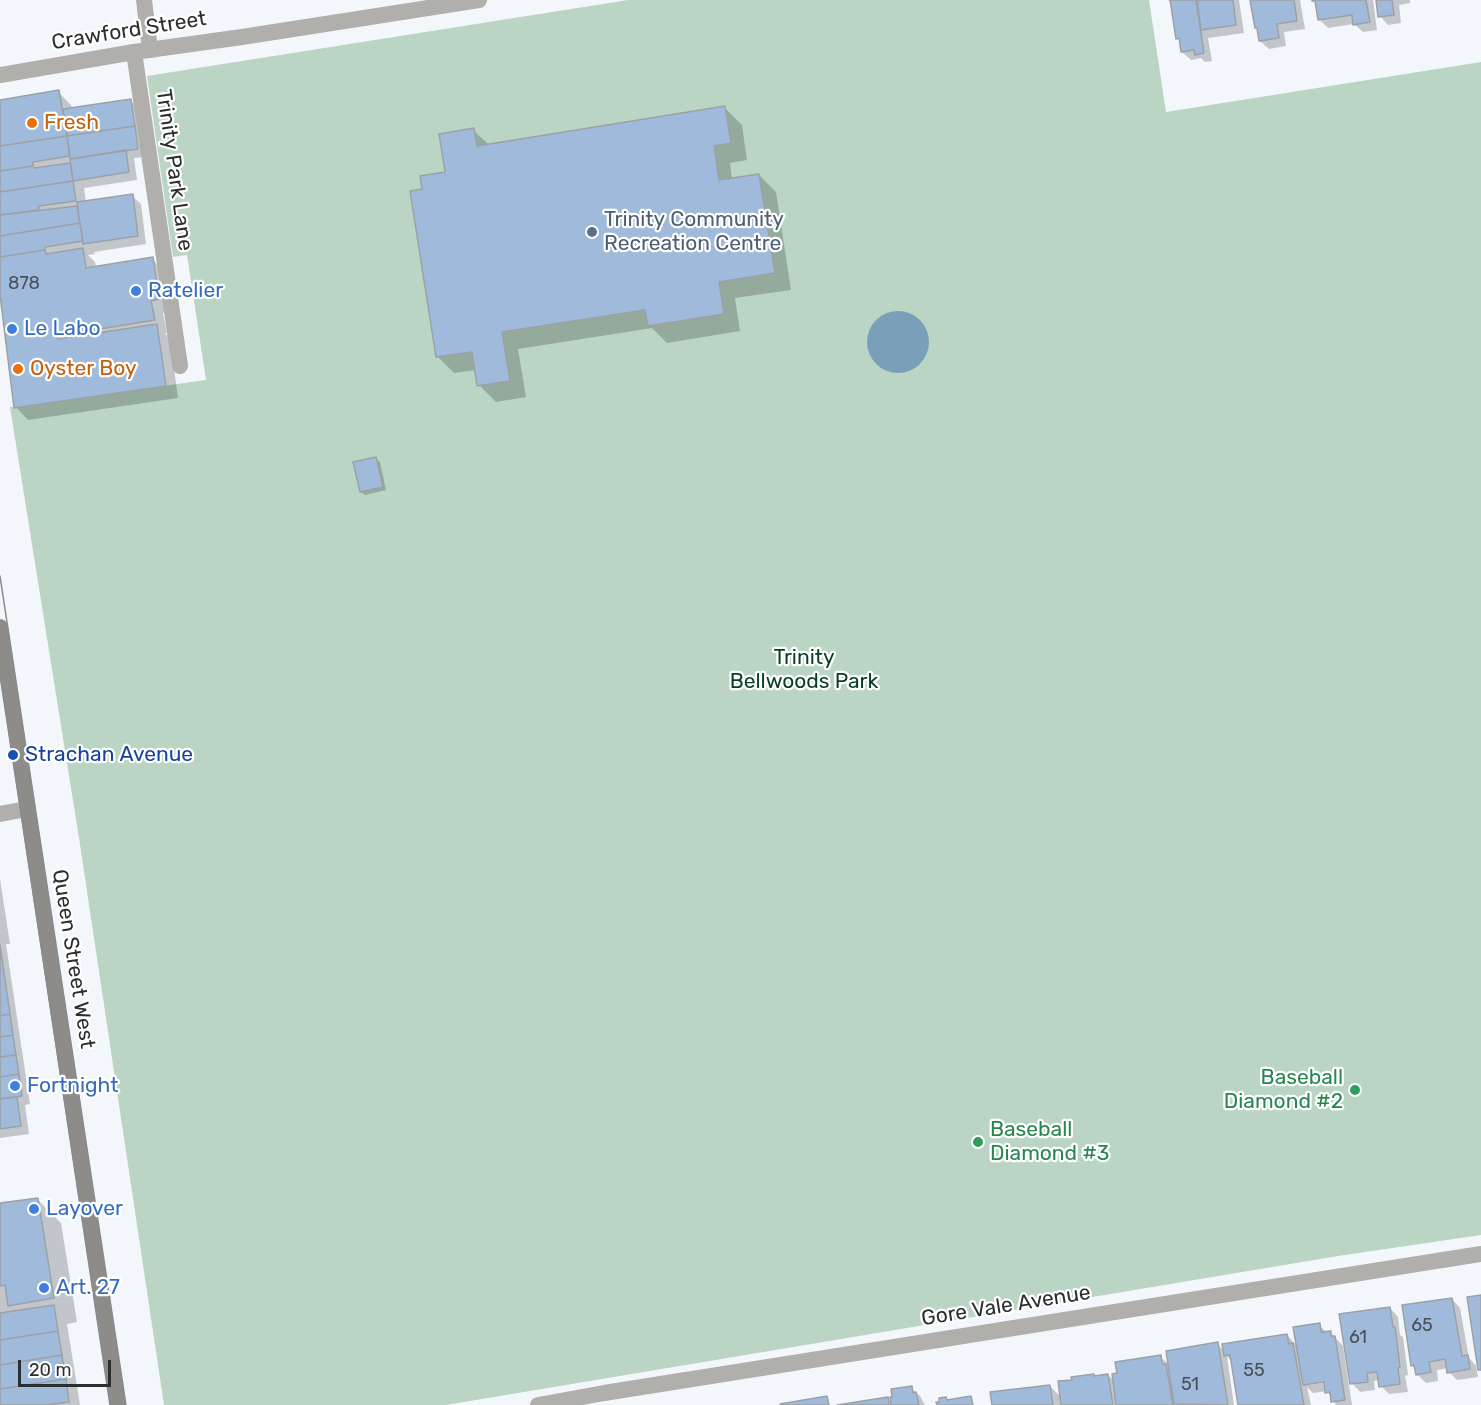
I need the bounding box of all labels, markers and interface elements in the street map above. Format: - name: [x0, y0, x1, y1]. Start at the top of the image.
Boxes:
- street label: Crawford Street: [50, 6, 208, 56]
- street label: Trinity Park Lane: [150, 88, 198, 252]
- place label: Fresh: [44, 110, 99, 136]
- marker: Fresh: [25, 116, 39, 130]
- place label: Trinity Community Recreation Centre: [604, 207, 784, 257]
- marker: Trinity Community Recreation Centre: [585, 225, 599, 239]
- house number: 878: [8, 273, 40, 295]
- place label: Ratelier: [148, 278, 223, 304]
- marker: Ratelier: [129, 284, 143, 298]
- place label: Le Labo: [24, 316, 100, 342]
- marker: Le Labo: [5, 322, 19, 336]
- place label: Oyster Boy: [30, 356, 137, 382]
- marker: Oyster Boy: [11, 362, 25, 376]
- park label: Trinity Bellwoods Park: [730, 645, 878, 695]
- place label: Strachan Avenue: [25, 742, 193, 768]
- marker: Strachan Avenue: [6, 748, 20, 762]
- street label: Queen Street West: [46, 868, 100, 1050]
- place label: Baseball Diamond #2: [1224, 1065, 1343, 1115]
- place label: Fortnight: [27, 1073, 118, 1099]
- marker: Fortnight: [8, 1079, 22, 1093]
- marker: Baseball Diamond #2: [1348, 1083, 1362, 1097]
- place label: Baseball Diamond #3: [990, 1117, 1109, 1167]
- marker: Baseball Diamond #3: [971, 1135, 985, 1149]
- place label: Layover: [46, 1196, 123, 1222]
- marker: Layover: [27, 1202, 41, 1216]
- place label: Art. 27: [56, 1275, 120, 1301]
- street label: Gore Vale Avenue: [920, 1280, 1092, 1332]
- marker: Art. 27: [37, 1281, 51, 1295]
- house number: 65: [1411, 1315, 1433, 1337]
- house number: 61: [1349, 1327, 1367, 1349]
- scale bar: [21, 1348, 114, 1386]
- text: 20 m: [29, 1359, 71, 1381]
- house number: 55: [1243, 1360, 1265, 1382]
- house number: 51: [1181, 1374, 1199, 1396]

